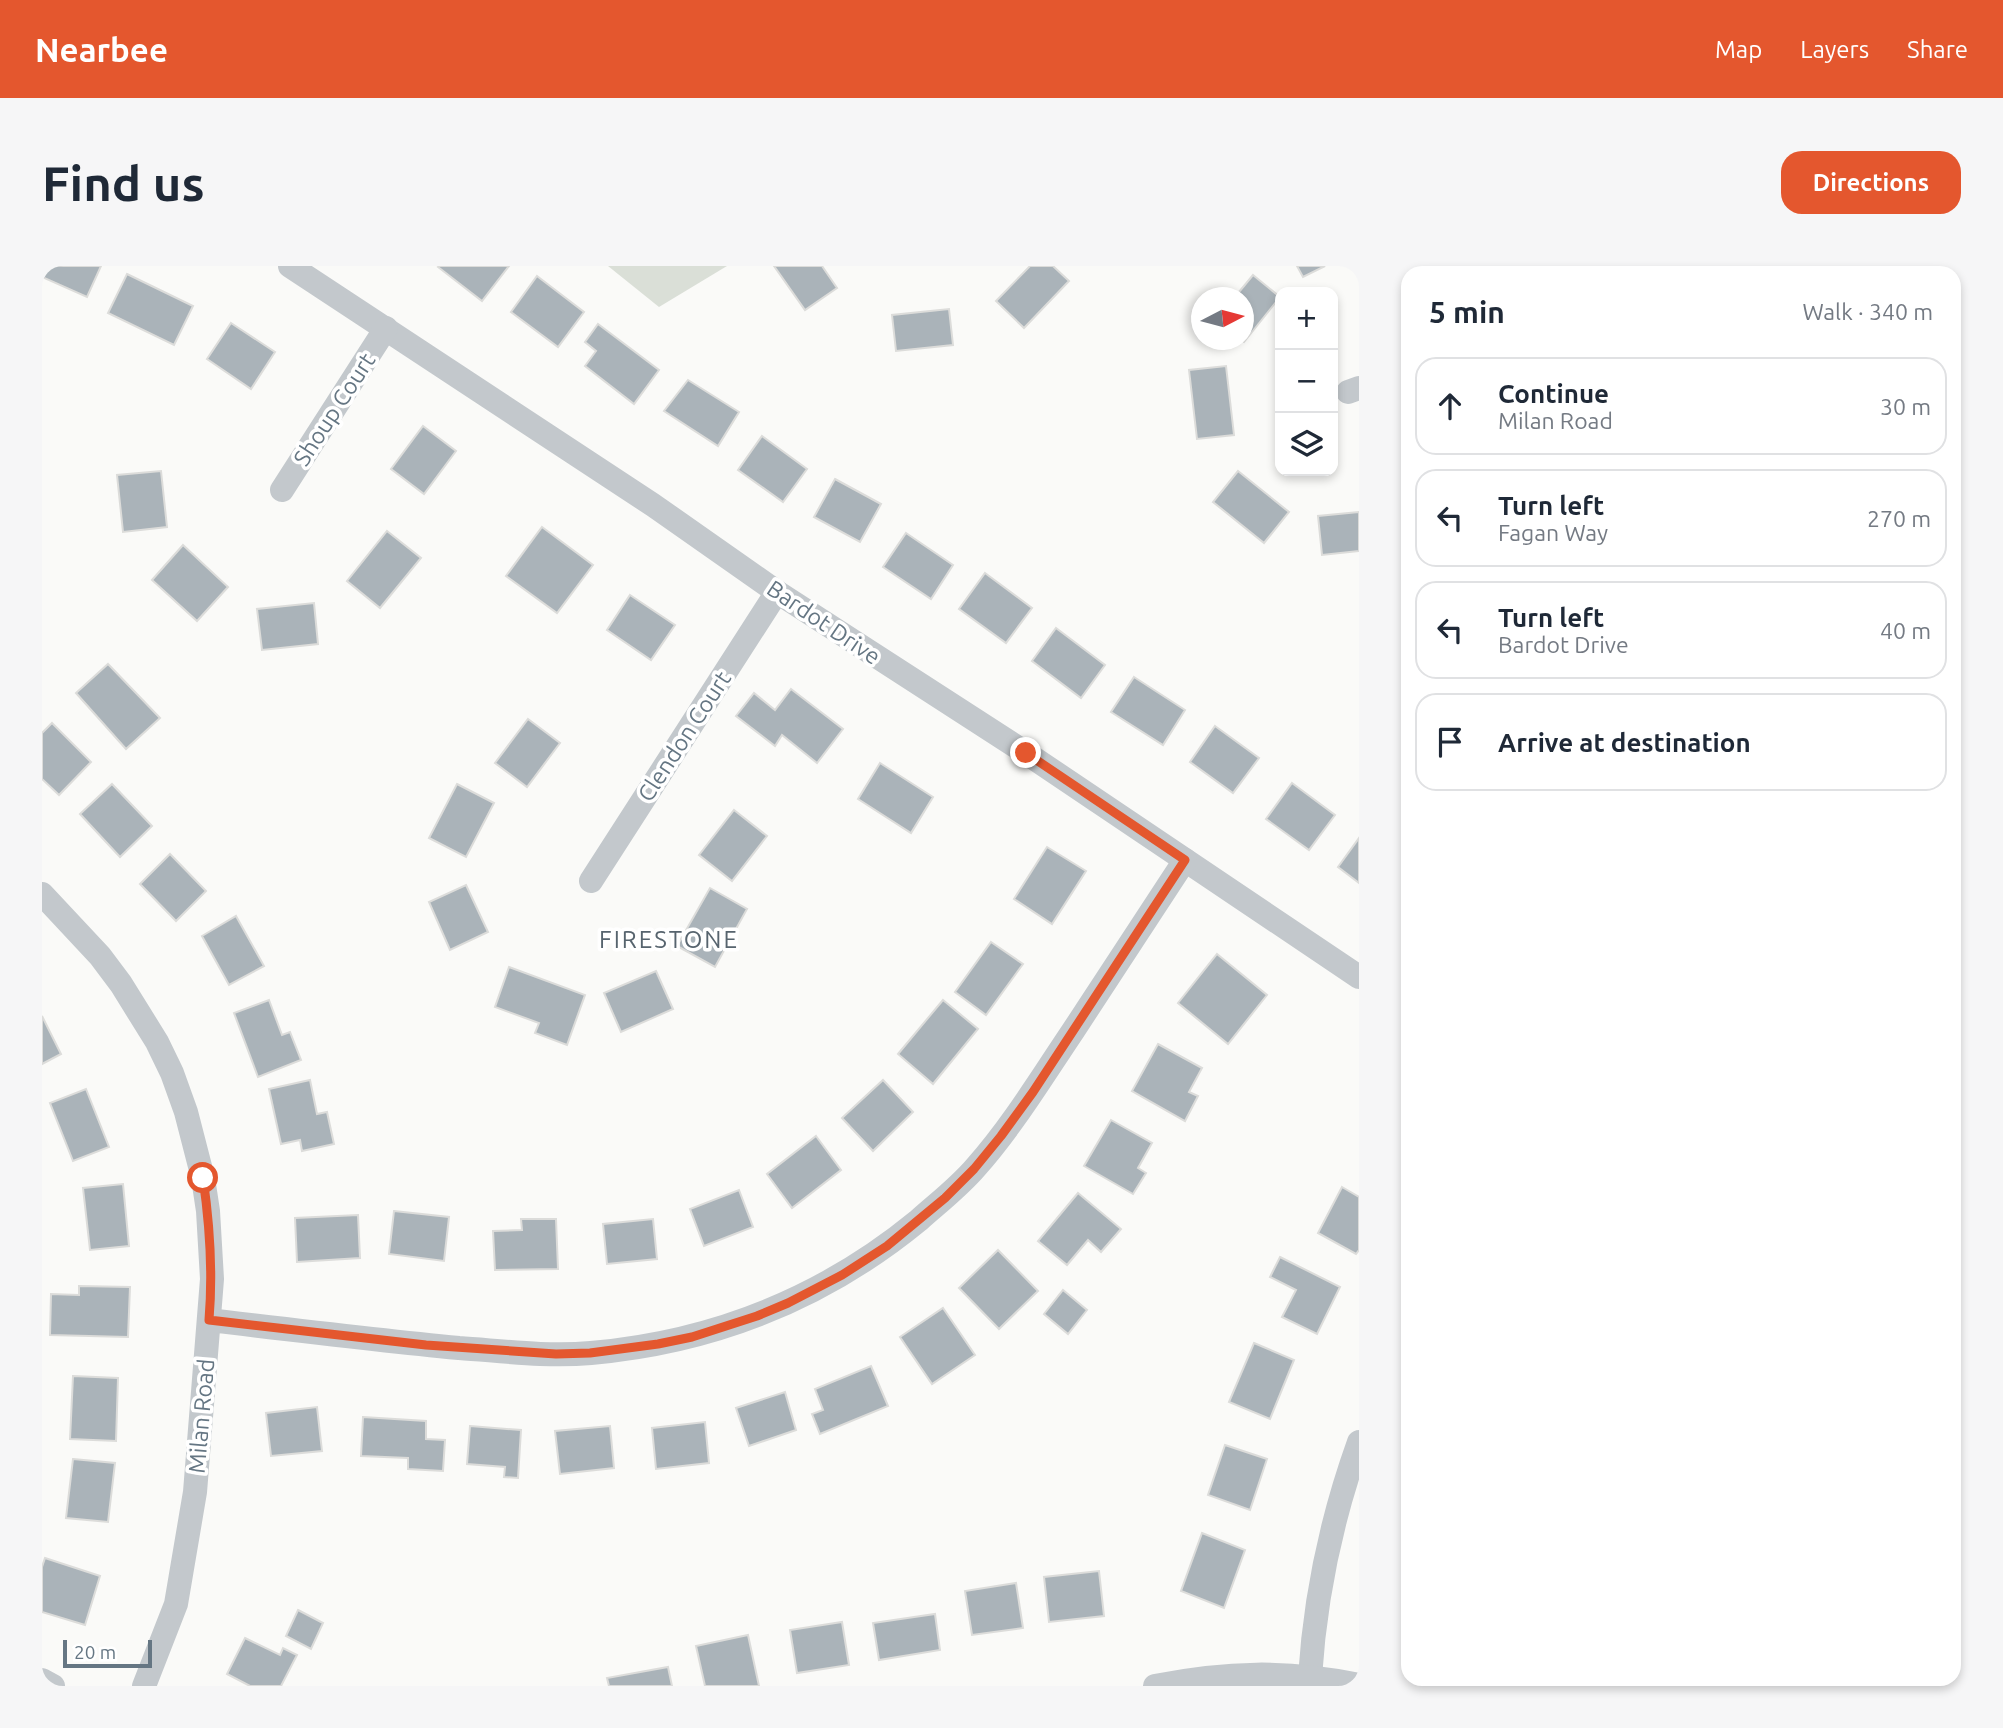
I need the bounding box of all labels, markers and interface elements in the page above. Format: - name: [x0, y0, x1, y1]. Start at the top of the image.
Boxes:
- text: Nearbee: [35, 31, 168, 68]
- text: Map: [1715, 36, 1762, 63]
- text: Layers: [1800, 36, 1869, 63]
- text: Share: [1907, 36, 1968, 63]
- button: Directions: [1781, 151, 1961, 214]
- text: Find us: [42, 155, 205, 210]
- north arrow: [1191, 287, 1254, 350]
- map controls: [1275, 287, 1338, 476]
- button: +: [1275, 287, 1338, 350]
- text: 5 min: [1429, 295, 1505, 329]
- text: Walk · 340 m: [1802, 299, 1933, 324]
- street label: Shoup Court: [288, 348, 380, 470]
- button: −: [1275, 350, 1338, 413]
- text: Continue: [1498, 379, 1609, 408]
- icon: ahead: [1431, 387, 1469, 425]
- text: 30 m: [1880, 394, 1931, 419]
- text: Milan Road: [1498, 408, 1613, 433]
- button: layers: [1275, 413, 1338, 476]
- text: Turn left: [1498, 491, 1604, 520]
- icon: left: [1431, 499, 1469, 537]
- text: 270 m: [1867, 506, 1931, 531]
- text: Fagan Way: [1498, 520, 1608, 545]
- street label: Bardot Drive: [763, 575, 885, 669]
- text: Turn left: [1498, 603, 1604, 632]
- icon: left: [1431, 611, 1469, 649]
- text: 40 m: [1880, 618, 1931, 643]
- text: Bardot Drive: [1498, 632, 1629, 657]
- street label: Clendon Court: [633, 666, 735, 806]
- icon: arrive: [1431, 723, 1469, 761]
- text: Arrive at destination: [1498, 728, 1751, 757]
- route end: [1010, 737, 1041, 768]
- district label: FIRESTONE: [599, 926, 739, 953]
- route start: [187, 1162, 218, 1193]
- street label: Milan Road: [184, 1358, 218, 1474]
- scale bar: [63, 1637, 152, 1669]
- text: 20 m: [74, 1641, 116, 1663]

